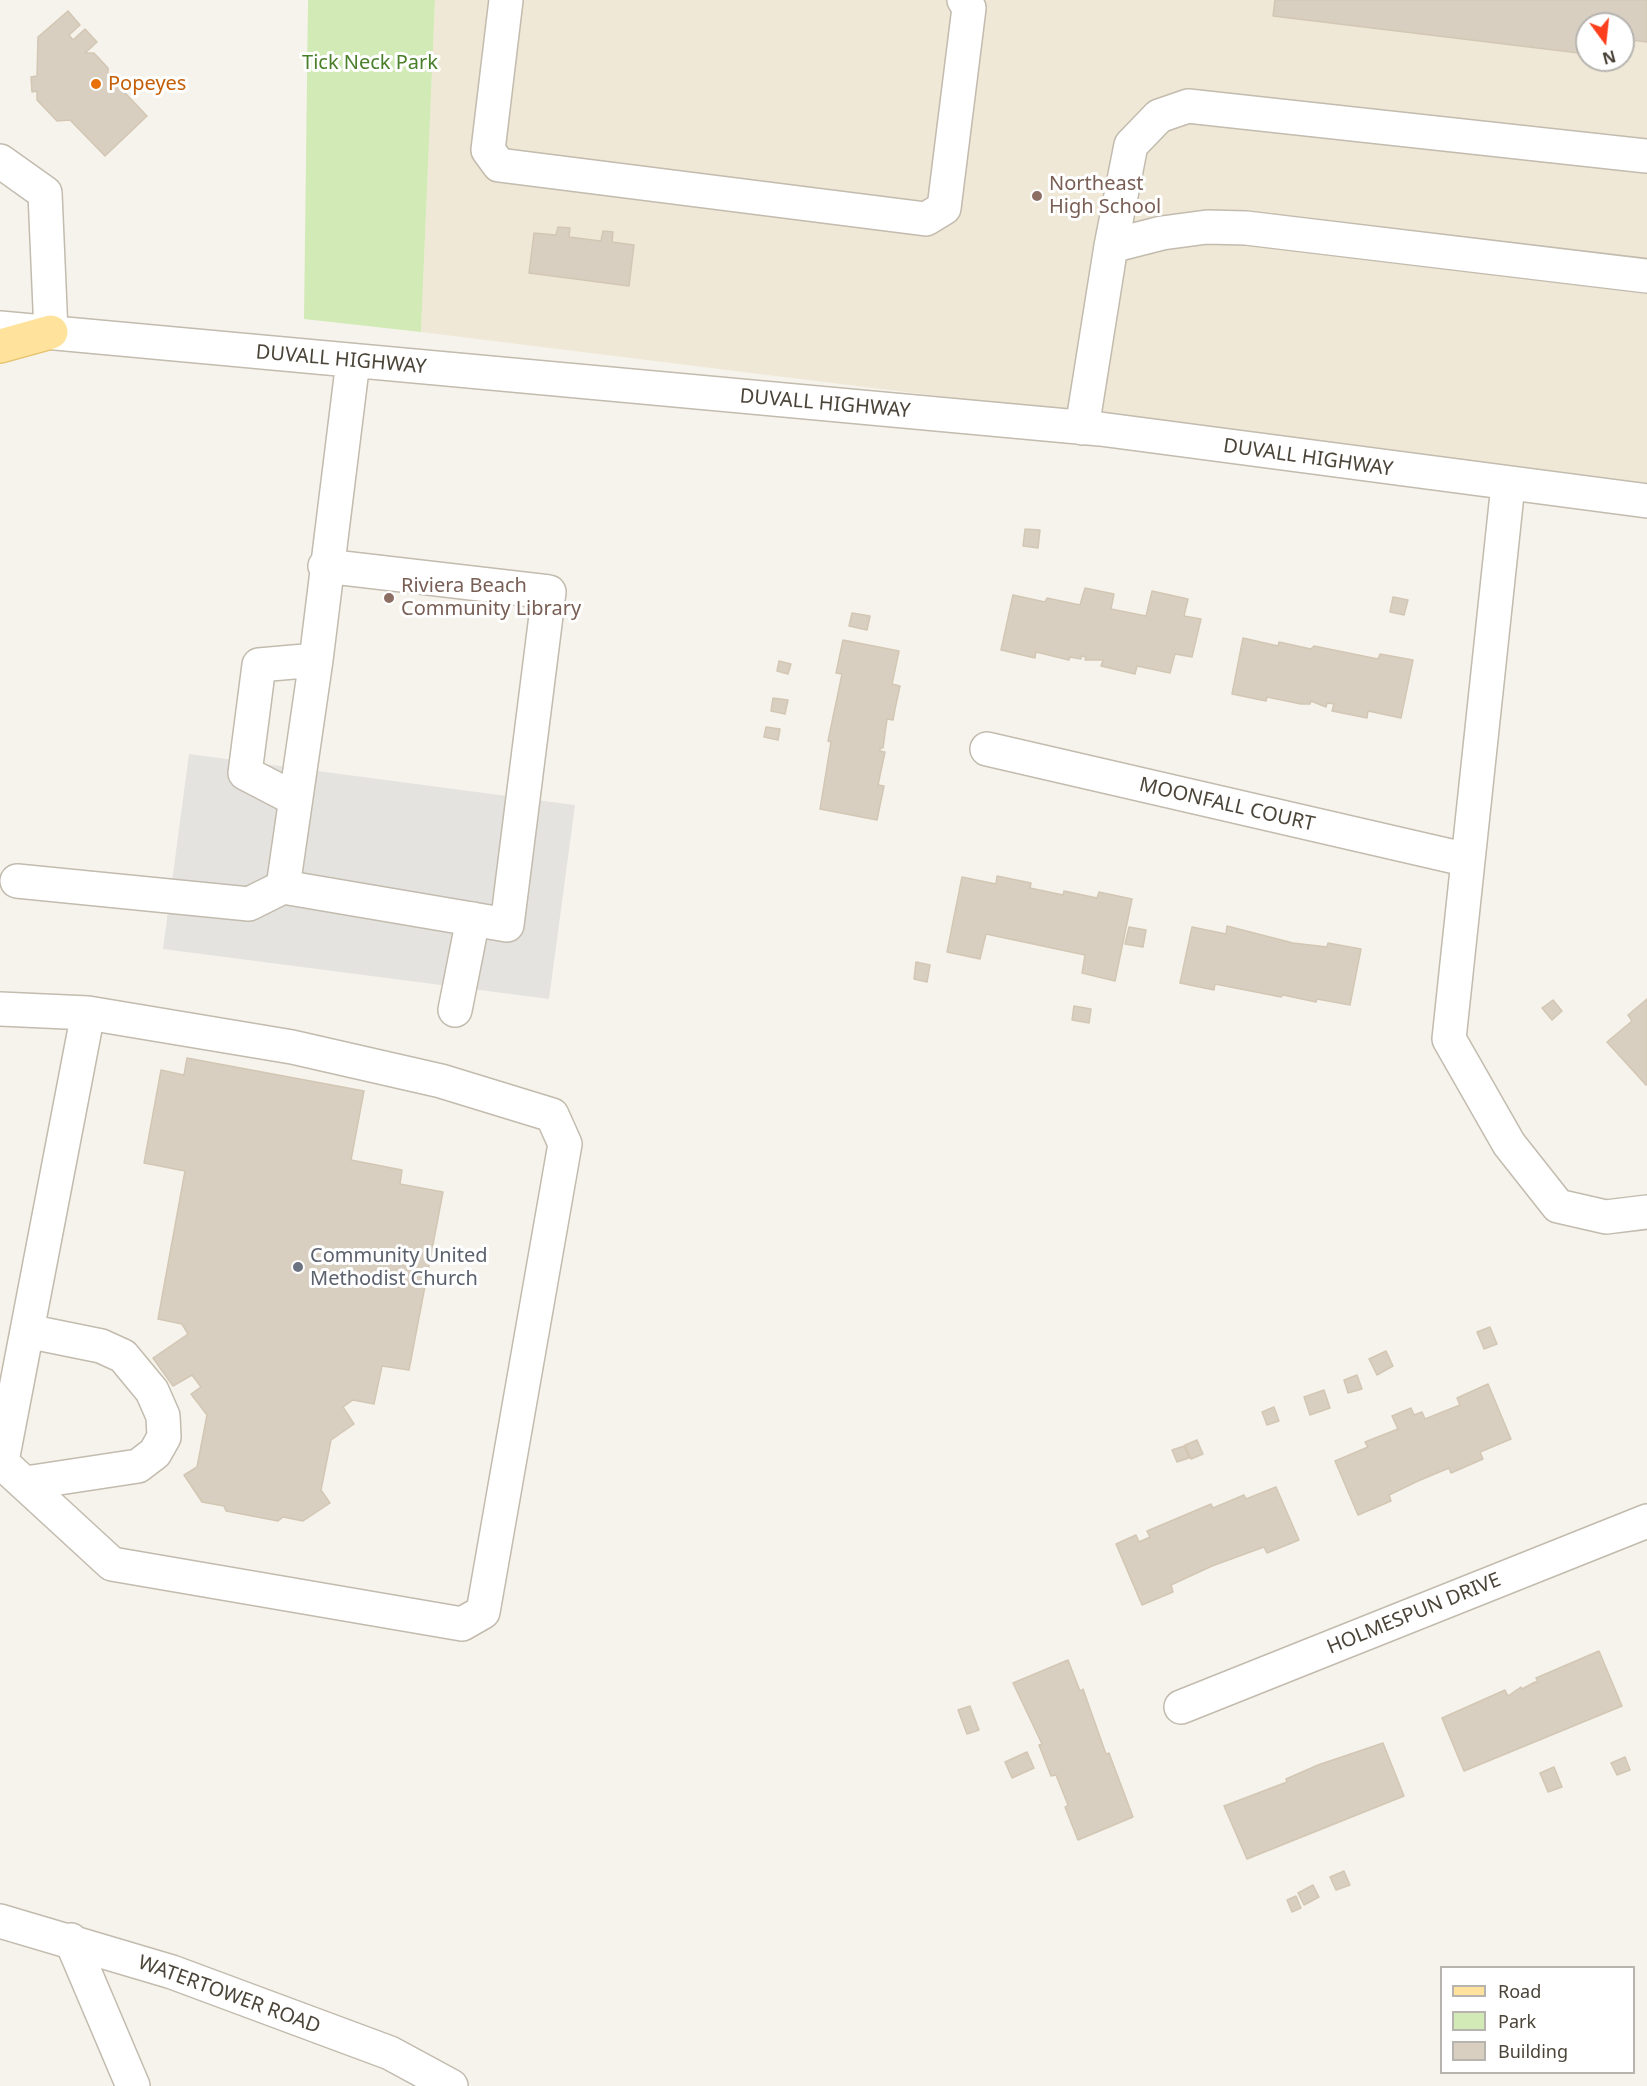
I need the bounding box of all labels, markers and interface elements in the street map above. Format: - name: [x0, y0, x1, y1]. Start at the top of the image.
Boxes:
- north arrow: [1575, 12, 1635, 72]
- text: N: [1600, 45, 1618, 70]
- park label: Tick Neck Park: [302, 51, 438, 75]
- place label: Popeyes: [108, 72, 186, 96]
- marker: Popeyes: [89, 77, 103, 91]
- place label: Northeast High School: [1049, 172, 1161, 219]
- marker: Northeast High School: [1030, 189, 1044, 203]
- street label: DUVALL HIGHWAY: [255, 341, 427, 379]
- street label: DUVALL HIGHWAY: [739, 385, 911, 423]
- street label: DUVALL HIGHWAY: [1222, 434, 1394, 482]
- place label: Riviera Beach Community Library: [401, 574, 581, 621]
- marker: Riviera Beach Community Library: [382, 591, 396, 605]
- street label: MOONFALL COURT: [1137, 773, 1317, 837]
- place label: Community United Methodist Church: [310, 1244, 488, 1291]
- marker: Community United Methodist Church: [291, 1260, 305, 1274]
- street label: HOLMESPUN DRIVE: [1324, 1568, 1504, 1660]
- street label: WATERTOWER ROAD: [134, 1951, 324, 2039]
- legend: [1440, 1966, 1635, 2074]
- text: Road: [1498, 1979, 1541, 2003]
- text: Park: [1498, 2009, 1536, 2033]
- text: Building: [1498, 2039, 1568, 2063]

